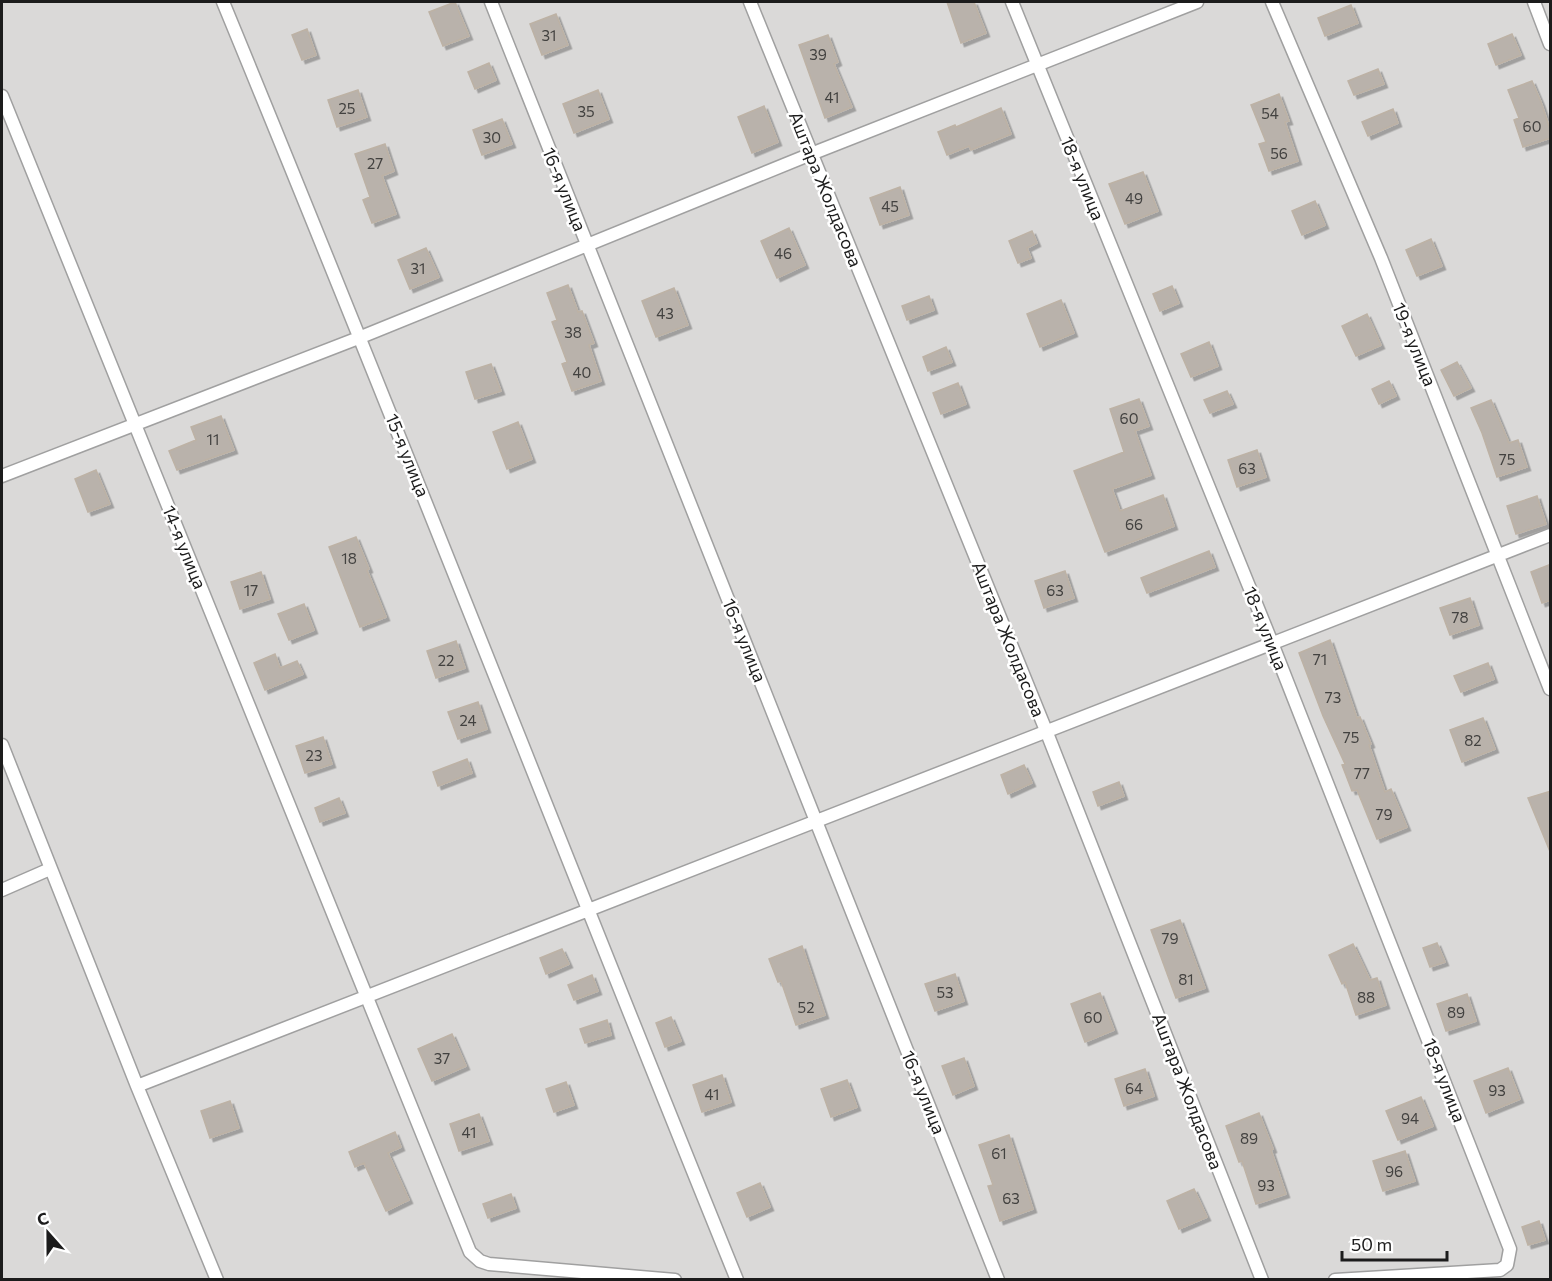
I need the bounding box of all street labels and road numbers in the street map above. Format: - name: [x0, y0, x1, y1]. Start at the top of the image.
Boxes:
- street label: Аштара Жолдасова: [785, 108, 867, 270]
- street label: 18-я улица: [1056, 133, 1110, 223]
- street label: 16-я улица: [538, 144, 592, 234]
- street label: 19-я улица: [1388, 299, 1442, 389]
- street label: 15-я улица: [381, 410, 435, 500]
- street label: 14-я улица: [158, 502, 212, 592]
- street label: Аштара Жолдасова: [968, 558, 1050, 720]
- street label: 18-я улица: [1239, 583, 1293, 673]
- street label: 16-я улица: [718, 595, 772, 685]
- street label: Аштара Жолдасова: [1148, 1010, 1228, 1172]
- street label: 18-я улица: [1419, 1035, 1471, 1125]
- street label: 16-я улица: [897, 1047, 951, 1137]

